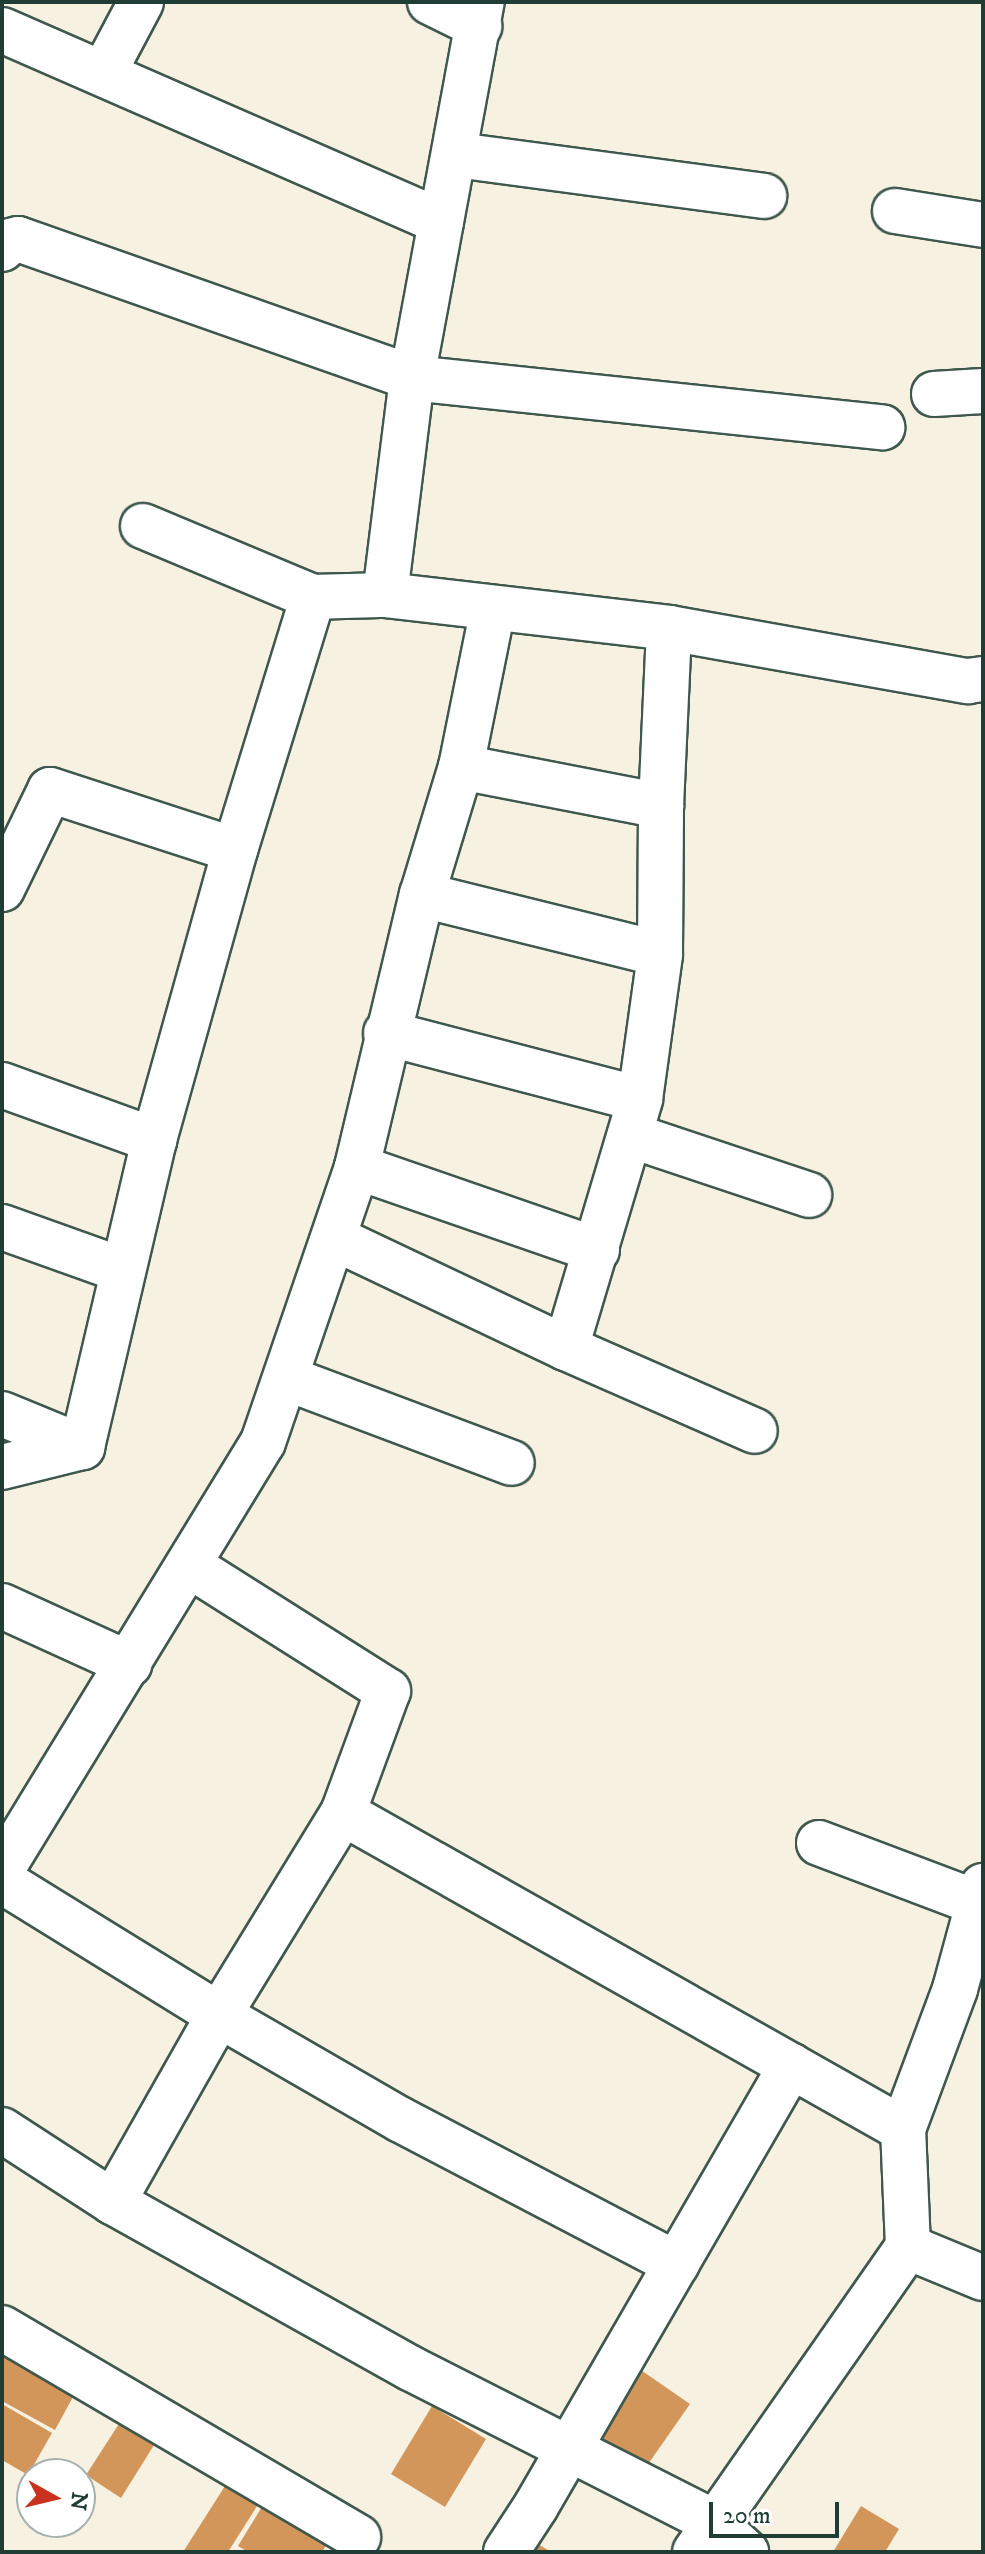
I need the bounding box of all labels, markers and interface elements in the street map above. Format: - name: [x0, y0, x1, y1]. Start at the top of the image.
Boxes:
- north arrow: [16, 2458, 96, 2538]
- scale bar: [713, 2486, 843, 2536]
- text: N: [64, 2490, 93, 2512]
- text: 20 m: [723, 2501, 771, 2531]

